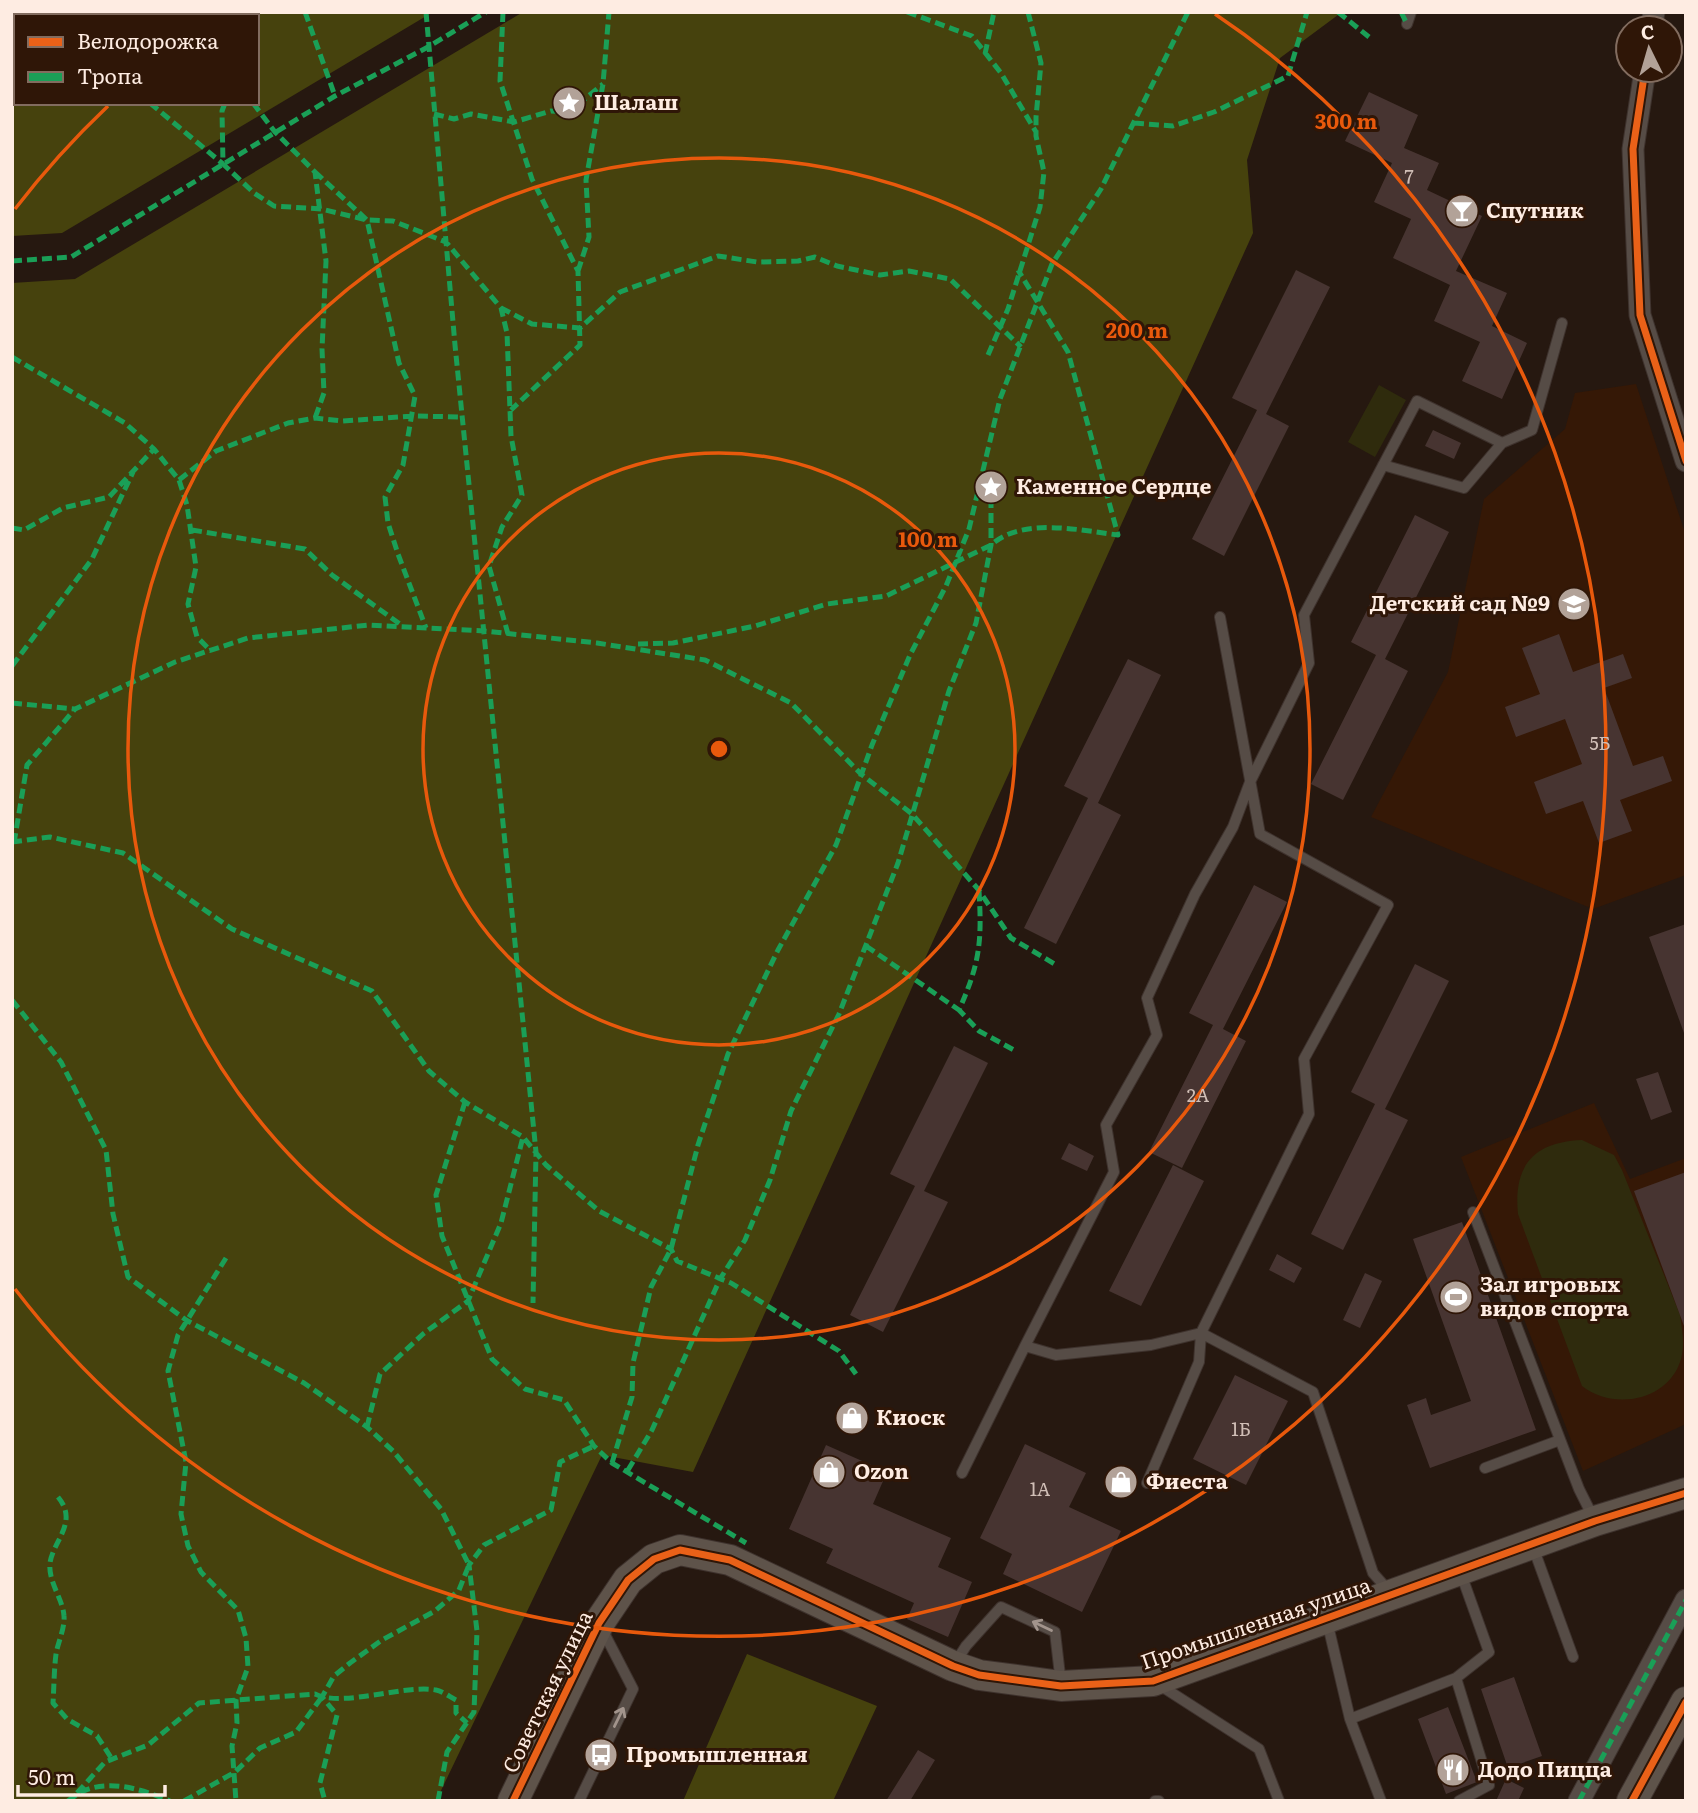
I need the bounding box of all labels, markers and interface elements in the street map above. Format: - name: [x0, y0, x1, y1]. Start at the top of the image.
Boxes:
- legend: [14, 14, 259, 105]
- north arrow: [1614, 14, 1684, 84]
- text: С: [1639, 17, 1655, 46]
- text: Велодорожка: [77, 24, 219, 55]
- text: Тропа: [77, 59, 143, 90]
- place icon: Шалаш: [550, 84, 588, 122]
- place label: Шалаш: [594, 85, 678, 116]
- text: 300 m: [1315, 104, 1377, 135]
- house number: 7: [1404, 162, 1414, 189]
- bar icon: Спутник: [1443, 192, 1481, 230]
- place label: Спутник: [1486, 193, 1584, 224]
- text: 200 m: [1106, 313, 1168, 344]
- place icon: Каменное Сердце: [972, 468, 1010, 506]
- place label: Каменное Сердце: [1016, 469, 1211, 500]
- text: 100 m: [898, 522, 958, 553]
- school or university icon: Детский сад №9: [1555, 585, 1593, 623]
- place label: Детский сад №9: [1370, 586, 1550, 617]
- house number: 5Б: [1589, 729, 1611, 756]
- centre of rings: [707, 737, 731, 761]
- house number: 2А: [1187, 1081, 1209, 1108]
- place label: Зал игровых видов спорта: [1480, 1267, 1630, 1322]
- sports icon: Зал игровых видов спорта: [1437, 1278, 1475, 1316]
- shop icon: Киоск: [833, 1399, 871, 1437]
- place label: Киоск: [876, 1400, 946, 1431]
- house number: 1Б: [1231, 1415, 1251, 1442]
- shop icon: Ozon: [810, 1453, 848, 1491]
- place label: Ozon: [854, 1454, 909, 1485]
- shop icon: Фиеста: [1102, 1463, 1140, 1501]
- place label: Фиеста: [1146, 1464, 1229, 1495]
- house number: 1А: [1030, 1475, 1050, 1502]
- street label: Промышленная улица: [1136, 1567, 1375, 1676]
- street label: Советская улица: [493, 1604, 599, 1777]
- one-way arrow: [1032, 1619, 1053, 1632]
- one-way arrow: [613, 1707, 627, 1728]
- bus stop icon: Промышленная: [582, 1736, 620, 1774]
- place label: Промышленная: [626, 1737, 808, 1768]
- restaurant icon: Додо Пицца: [1434, 1751, 1472, 1789]
- place label: Додо Пицца: [1478, 1752, 1613, 1783]
- scale bar: [18, 1754, 164, 1798]
- text: 50 m: [28, 1760, 75, 1791]

